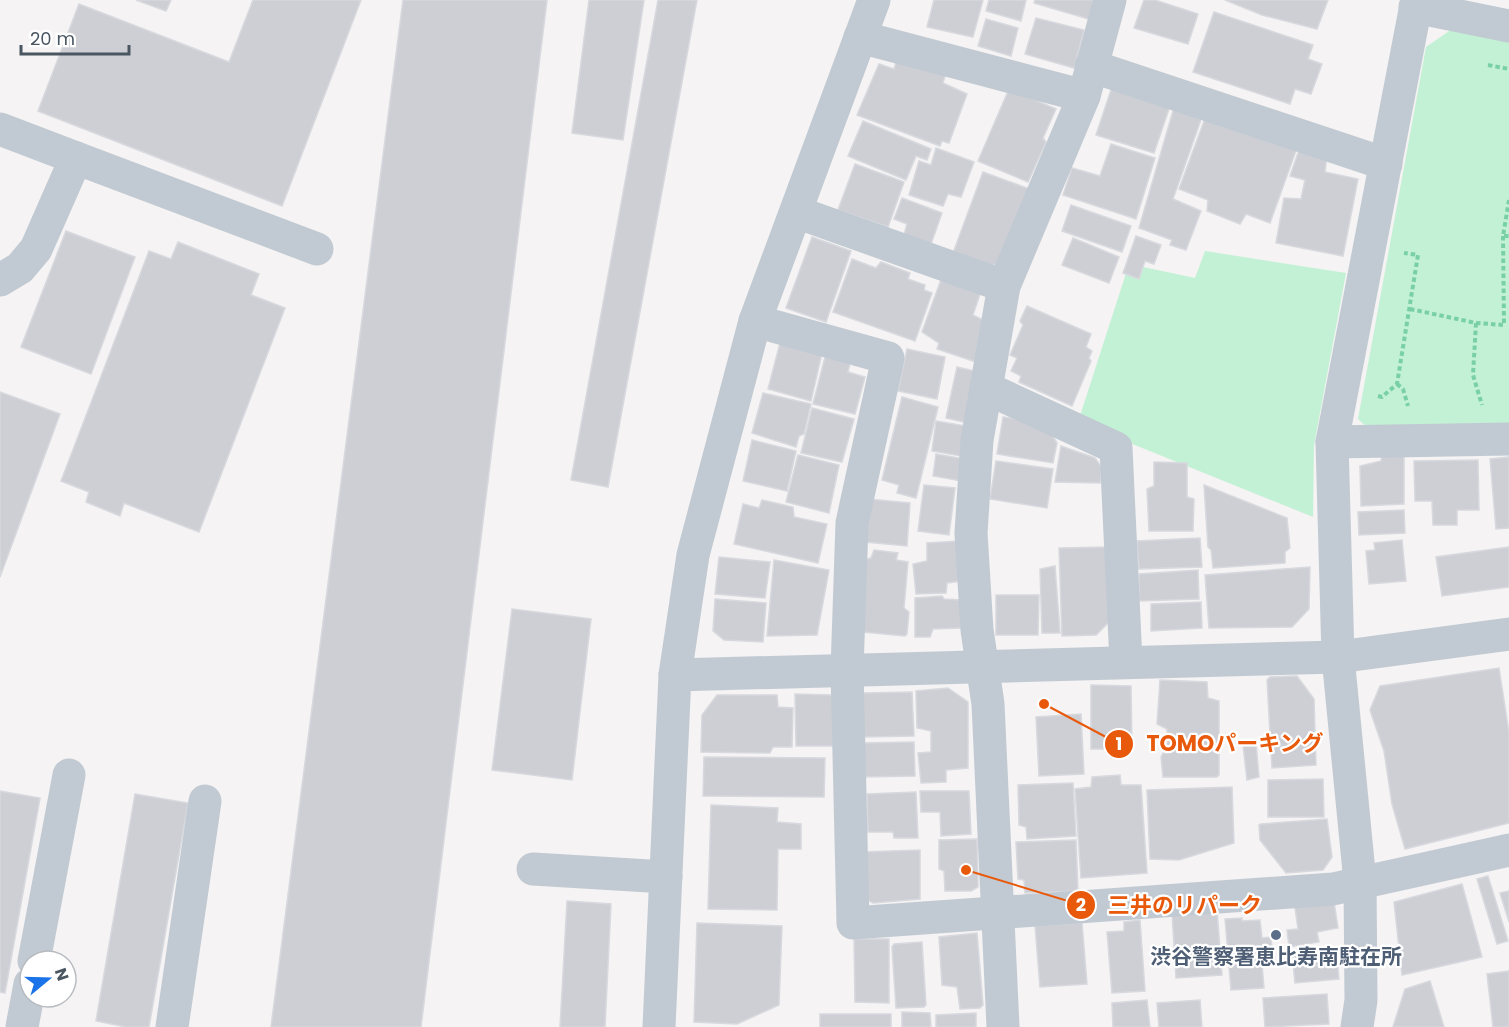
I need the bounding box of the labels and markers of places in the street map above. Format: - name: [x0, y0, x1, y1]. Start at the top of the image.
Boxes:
- callout: TOMOパーキング: [1104, 724, 1336, 764]
- callout: 三井のリパーク: [1066, 885, 1274, 925]
- marker: 渋谷警察署恵比寿南駐在所: [1269, 928, 1283, 942]
- place label: 渋谷警察署恵比寿南駐在所: [1150, 942, 1402, 971]

